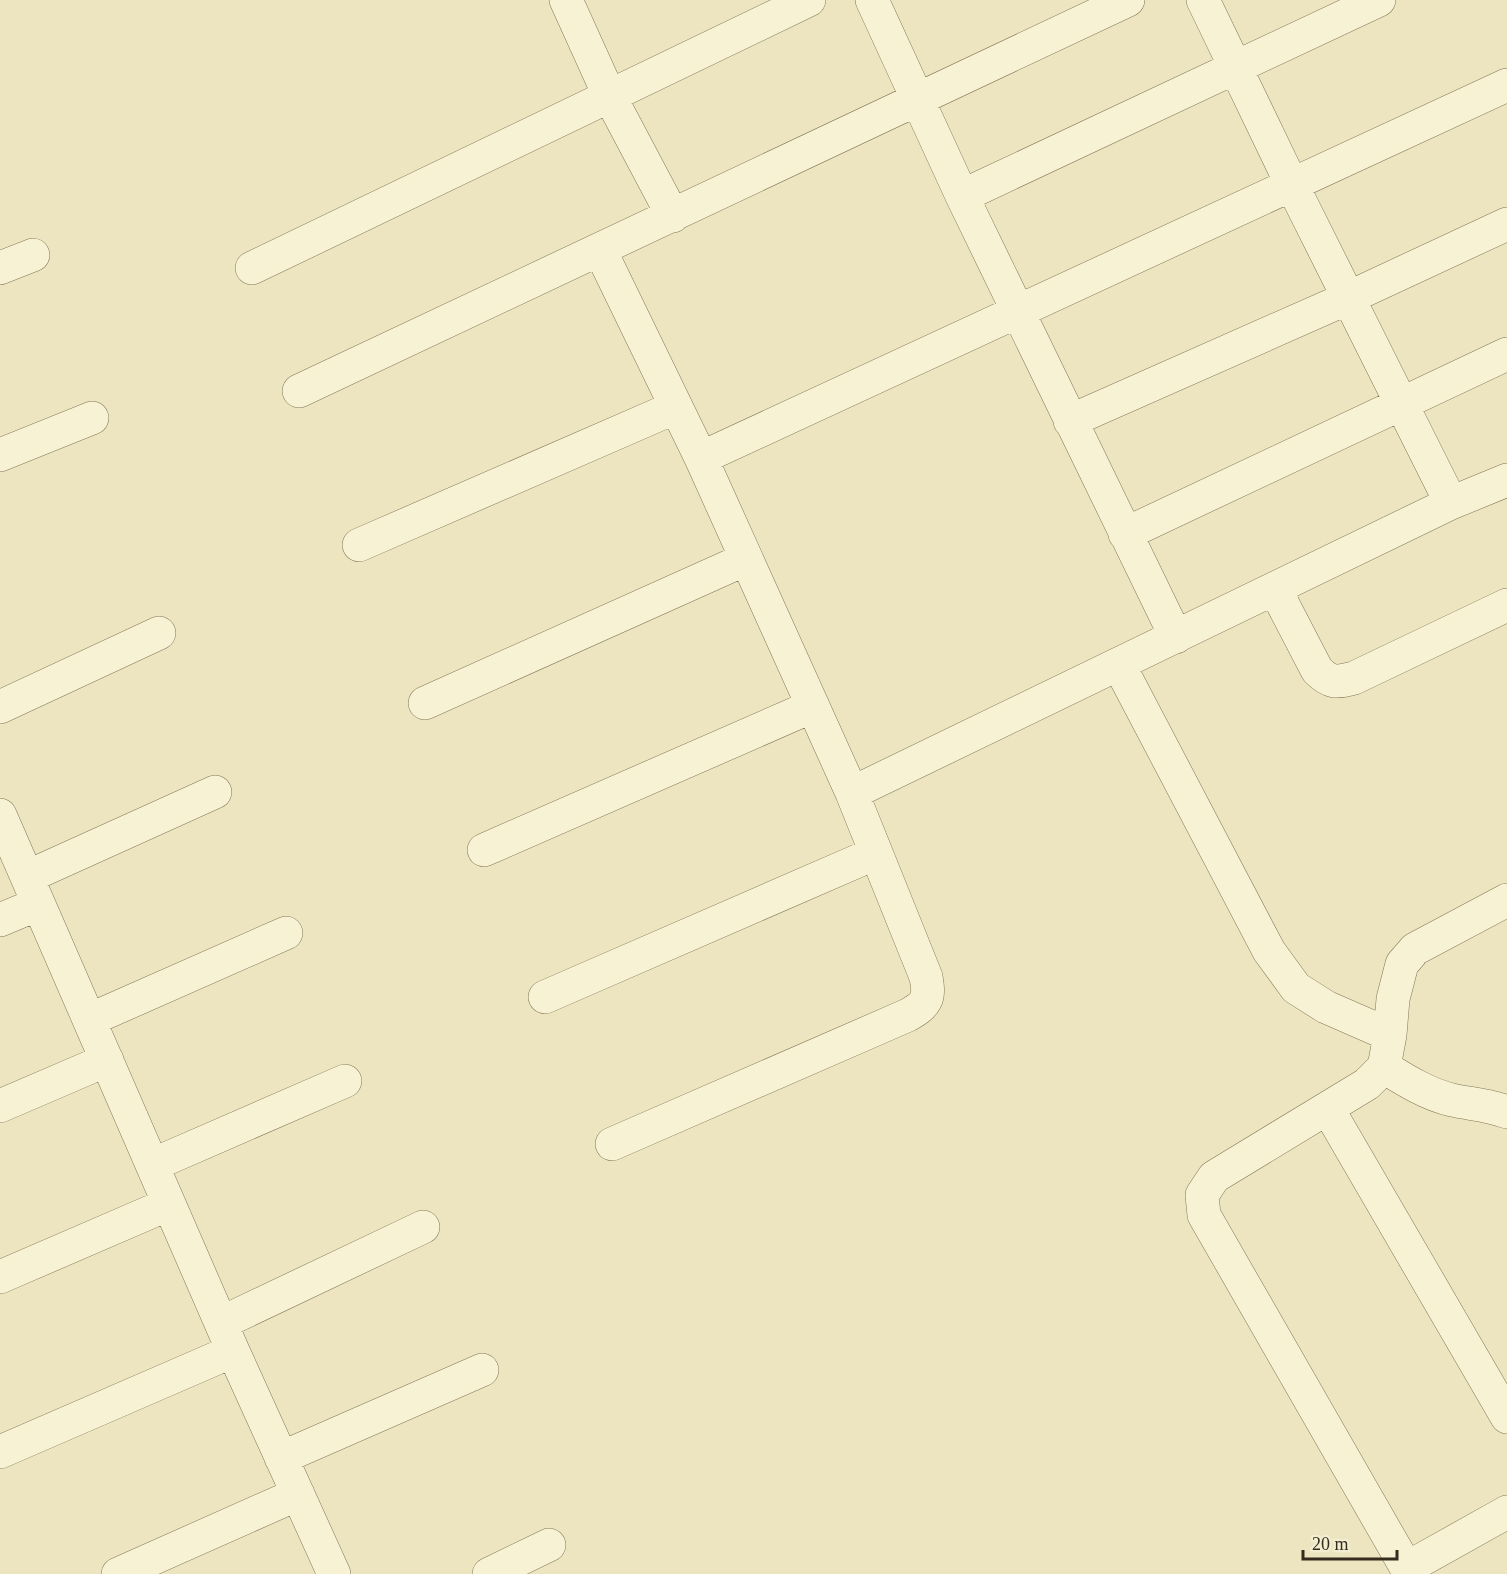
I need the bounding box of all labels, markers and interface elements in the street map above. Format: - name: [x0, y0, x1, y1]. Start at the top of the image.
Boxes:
- scale bar: [1303, 1523, 1398, 1561]
- text: 20 m: [1312, 1534, 1349, 1554]

